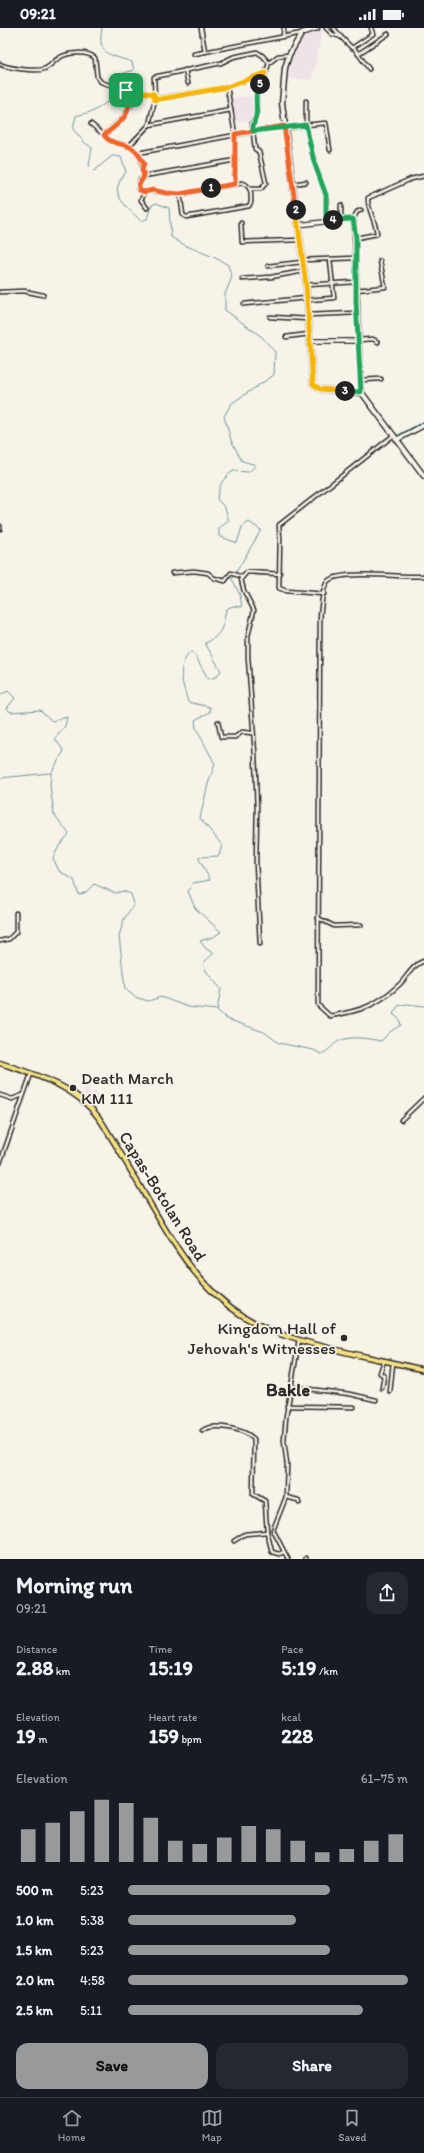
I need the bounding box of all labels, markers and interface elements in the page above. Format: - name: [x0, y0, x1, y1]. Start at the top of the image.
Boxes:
- text: 09:21: [20, 5, 56, 23]
- pin: [109, 73, 143, 107]
- pin: 5: [250, 74, 270, 94]
- text: 5: [257, 77, 263, 90]
- icon: arrive: [115, 79, 137, 101]
- pin: 1: [201, 178, 221, 198]
- text: 1: [208, 181, 214, 194]
- pin: 2: [286, 200, 306, 220]
- text: 2: [293, 203, 299, 216]
- pin: 4: [323, 210, 343, 230]
- text: 4: [330, 213, 336, 226]
- pin: 3: [335, 381, 355, 401]
- text: 3: [342, 384, 348, 397]
- place label: Death March KM 111: [81, 1068, 174, 1108]
- marker: Death March KM 111: [68, 1083, 78, 1093]
- street label: Capas-Botolan Road: [115, 1127, 211, 1265]
- place label: Kingdom Hall of Jehovah's Witnesses: [188, 1318, 337, 1358]
- marker: Kingdom Hall of Jehovah's Witnesses: [339, 1333, 349, 1343]
- district label: Bakle: [266, 1379, 310, 1401]
- text: Morning run: [16, 1572, 132, 1599]
- button: share: [366, 1572, 408, 1614]
- text: 09:21: [16, 1601, 47, 1616]
- text: Distance: [16, 1643, 57, 1656]
- text: Time: [149, 1643, 172, 1656]
- text: Pace: [281, 1643, 303, 1656]
- text: 2.88: [16, 1656, 53, 1680]
- text: 15:19: [149, 1656, 193, 1680]
- text: 5:19: [281, 1656, 316, 1680]
- text: km: [53, 1665, 70, 1678]
- text: /km: [316, 1665, 338, 1678]
- text: Elevation: [16, 1711, 60, 1724]
- text: Heart rate: [149, 1711, 197, 1724]
- text: kcal: [281, 1711, 301, 1724]
- text: 19: [16, 1724, 36, 1748]
- text: 159: [149, 1724, 179, 1748]
- text: 228: [281, 1724, 313, 1748]
- text: m: [36, 1733, 47, 1746]
- text: bpm: [179, 1733, 202, 1746]
- text: Elevation: [16, 1771, 68, 1786]
- text: 61–75 m: [361, 1771, 408, 1786]
- text: 500 m: [16, 1883, 53, 1898]
- text: 5:23: [80, 1883, 104, 1898]
- text: 1.0 km: [16, 1913, 53, 1928]
- text: 5:38: [80, 1913, 104, 1928]
- text: 1.5 km: [16, 1943, 52, 1958]
- text: 5:23: [80, 1943, 104, 1958]
- text: 2.0 km: [16, 1973, 54, 1988]
- text: 4:58: [80, 1973, 105, 1988]
- text: 2.5 km: [16, 2003, 53, 2018]
- text: 5:11: [80, 2003, 102, 2018]
- button: Save: [16, 2043, 208, 2089]
- button: Share: [216, 2043, 408, 2089]
- tab: Home: [58, 2107, 85, 2144]
- tab: Map: [201, 2107, 223, 2144]
- tab: Saved: [338, 2107, 366, 2144]

